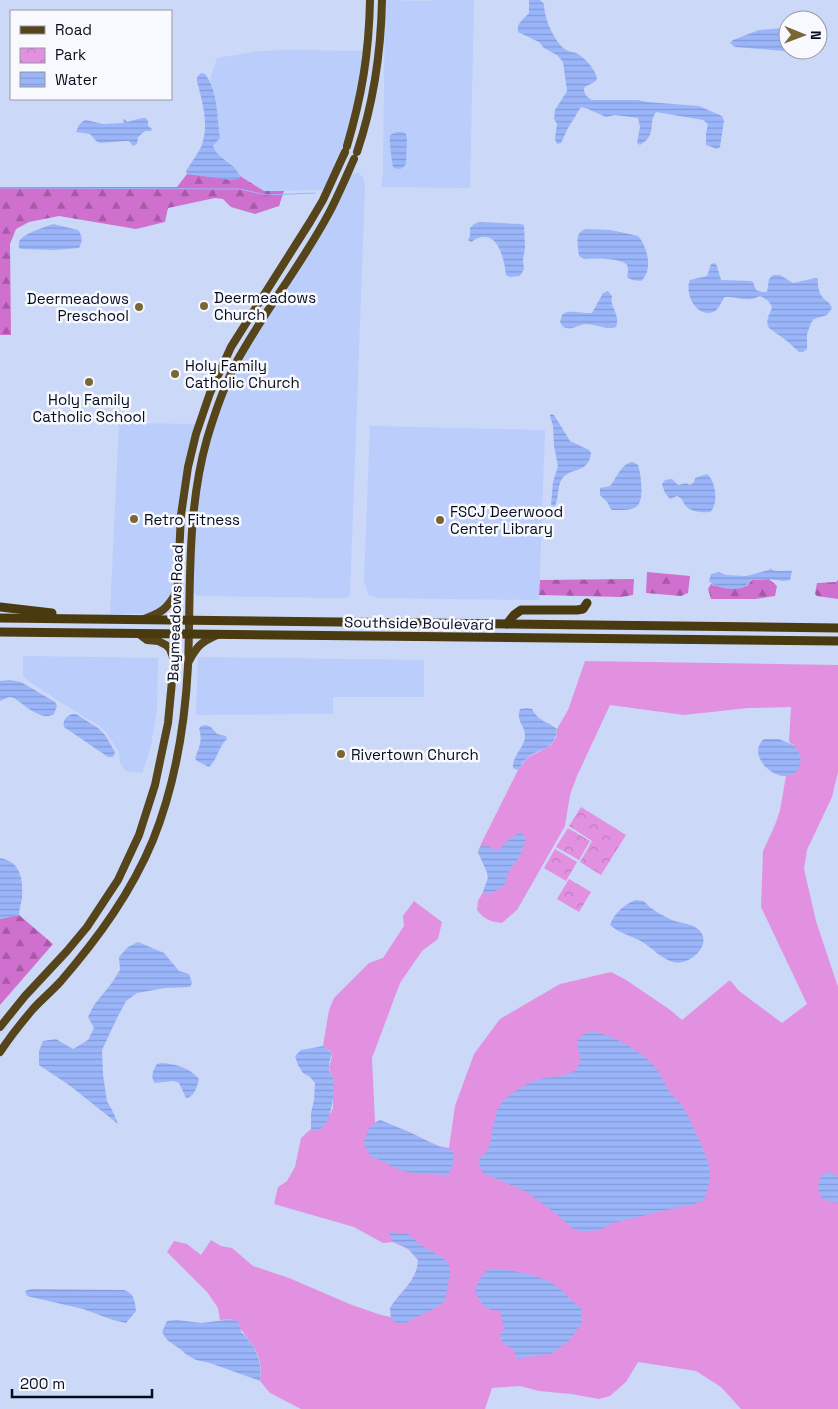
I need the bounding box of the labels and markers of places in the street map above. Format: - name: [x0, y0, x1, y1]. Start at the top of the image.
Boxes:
- place label: Deermeadows Church: [214, 288, 316, 324]
- place label: Deermeadows Preschool: [27, 289, 129, 325]
- marker: Deermeadows Church: [198, 300, 210, 312]
- marker: Deermeadows Preschool: [133, 301, 145, 313]
- place label: Holy Family Catholic Church: [185, 356, 300, 392]
- marker: Holy Family Catholic Church: [169, 368, 181, 380]
- marker: Holy Family Catholic School: [83, 376, 95, 388]
- place label: Holy Family Catholic School: [33, 390, 145, 426]
- place label: FSCJ Deerwood Center Library: [450, 502, 563, 538]
- place label: Retro Fitness: [144, 510, 240, 529]
- marker: Retro Fitness: [128, 513, 140, 525]
- marker: FSCJ Deerwood Center Library: [434, 514, 446, 526]
- place label: Rivertown Church: [351, 745, 479, 764]
- marker: Rivertown Church: [335, 748, 347, 760]

